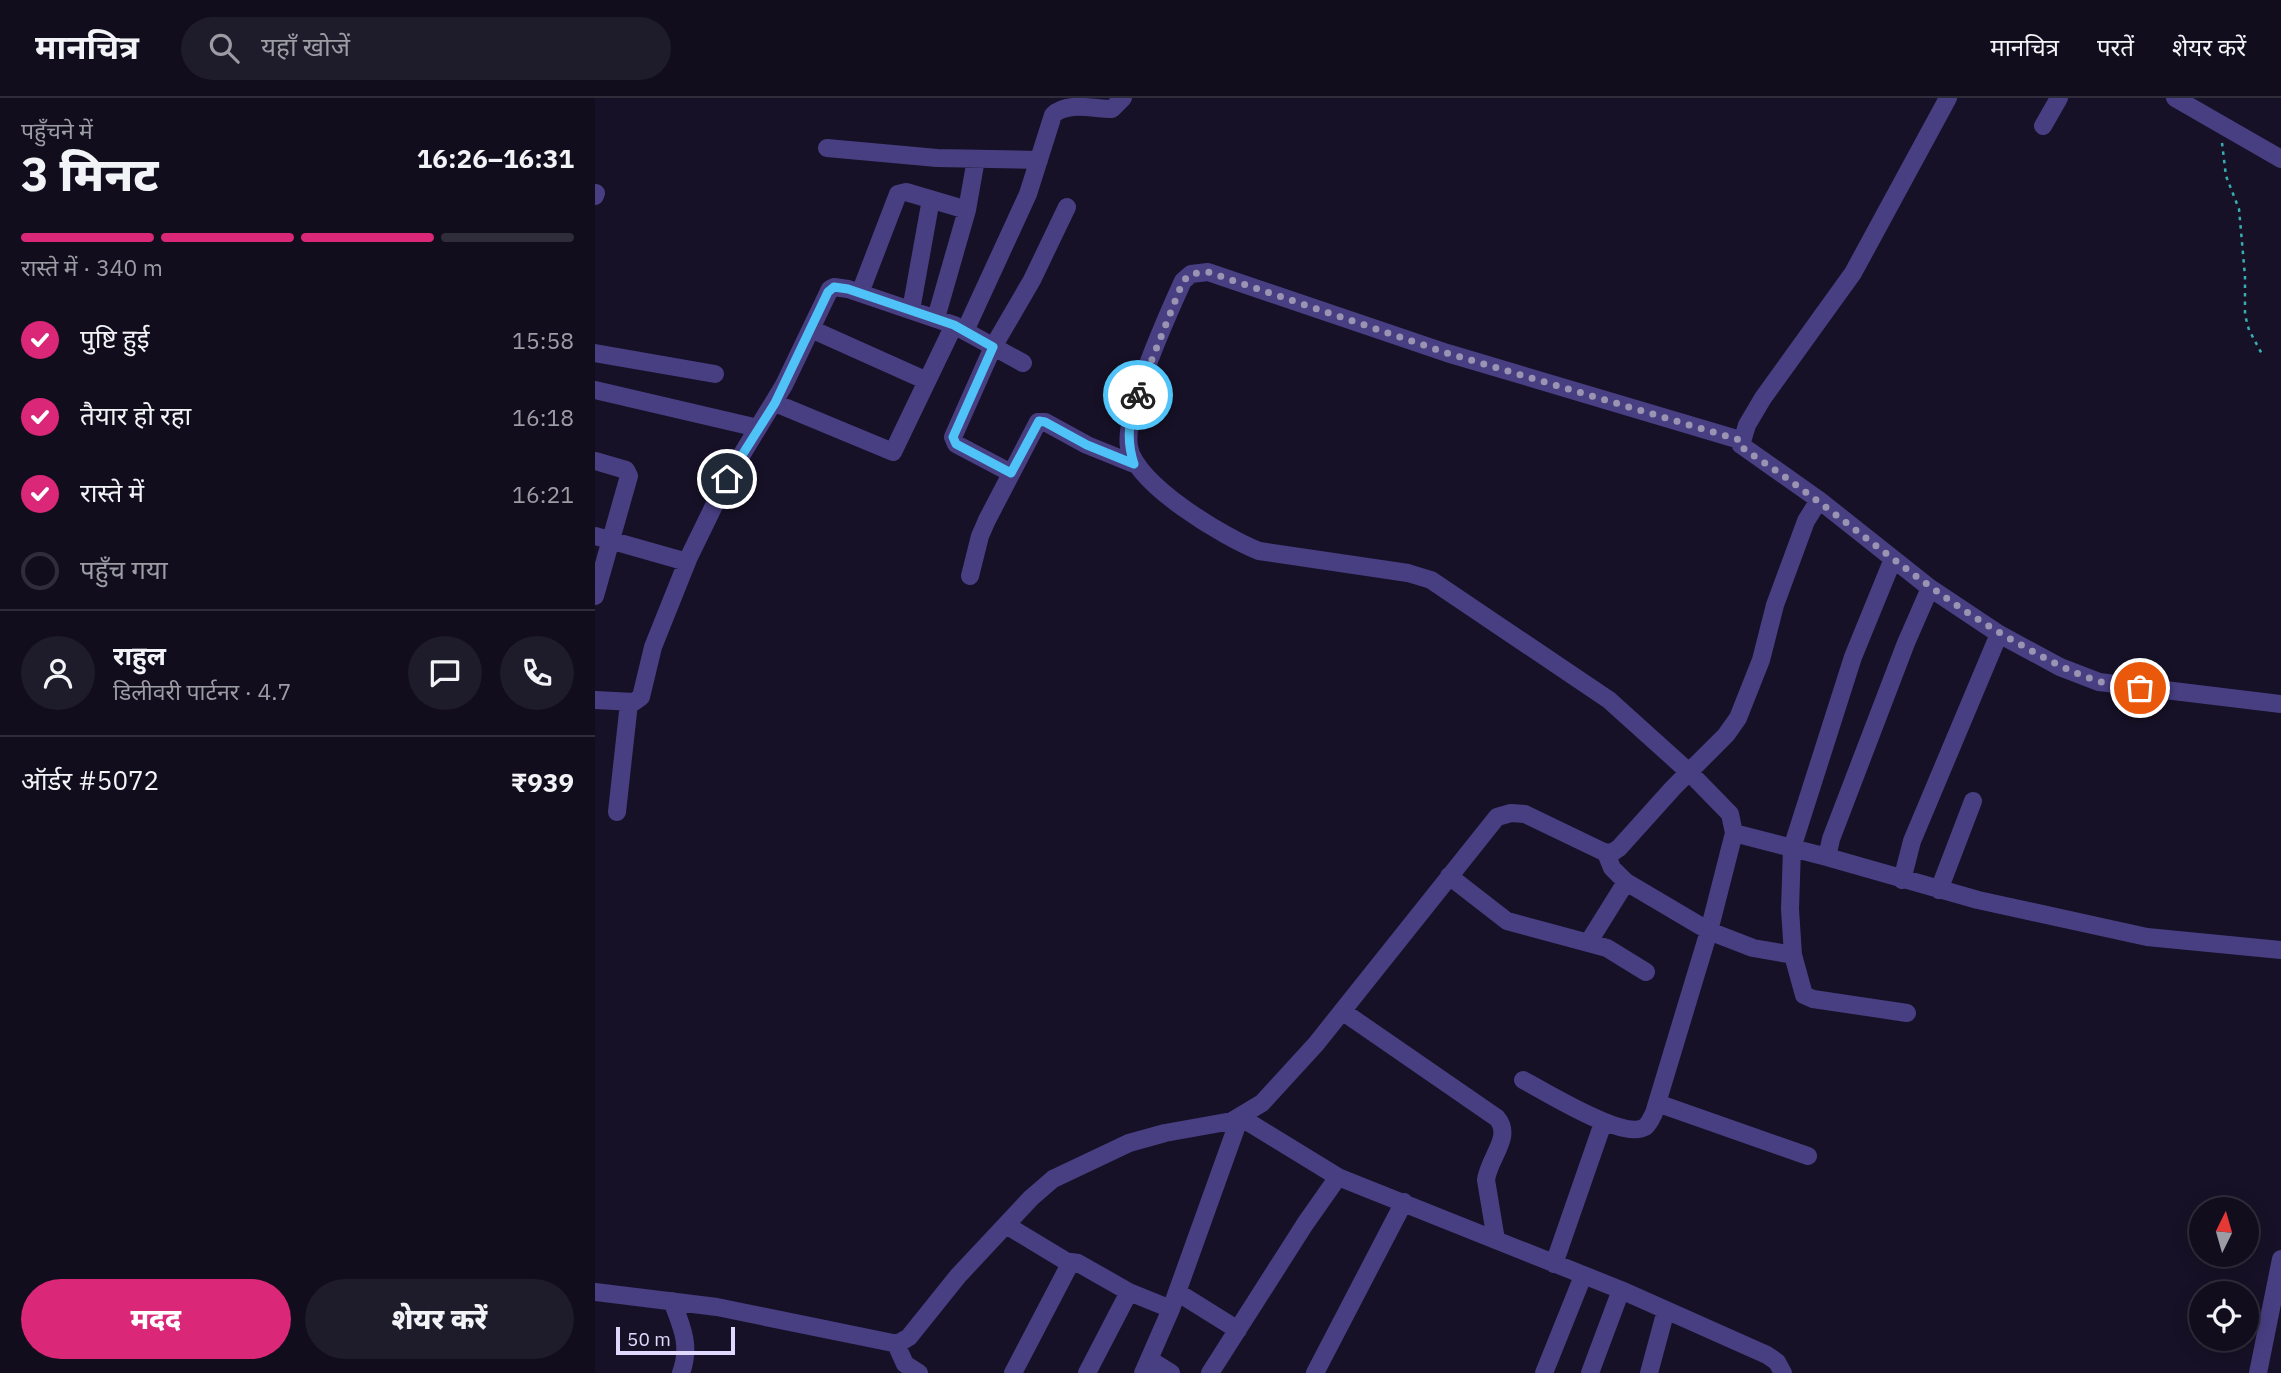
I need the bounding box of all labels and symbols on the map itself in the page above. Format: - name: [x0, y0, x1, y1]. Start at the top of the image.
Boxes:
- courier: [1103, 360, 1173, 430]
- pin: [697, 449, 757, 509]
- pin: [2110, 658, 2170, 718]
- north arrow: [2189, 1197, 2259, 1267]
- scale bar: [616, 1324, 735, 1356]

